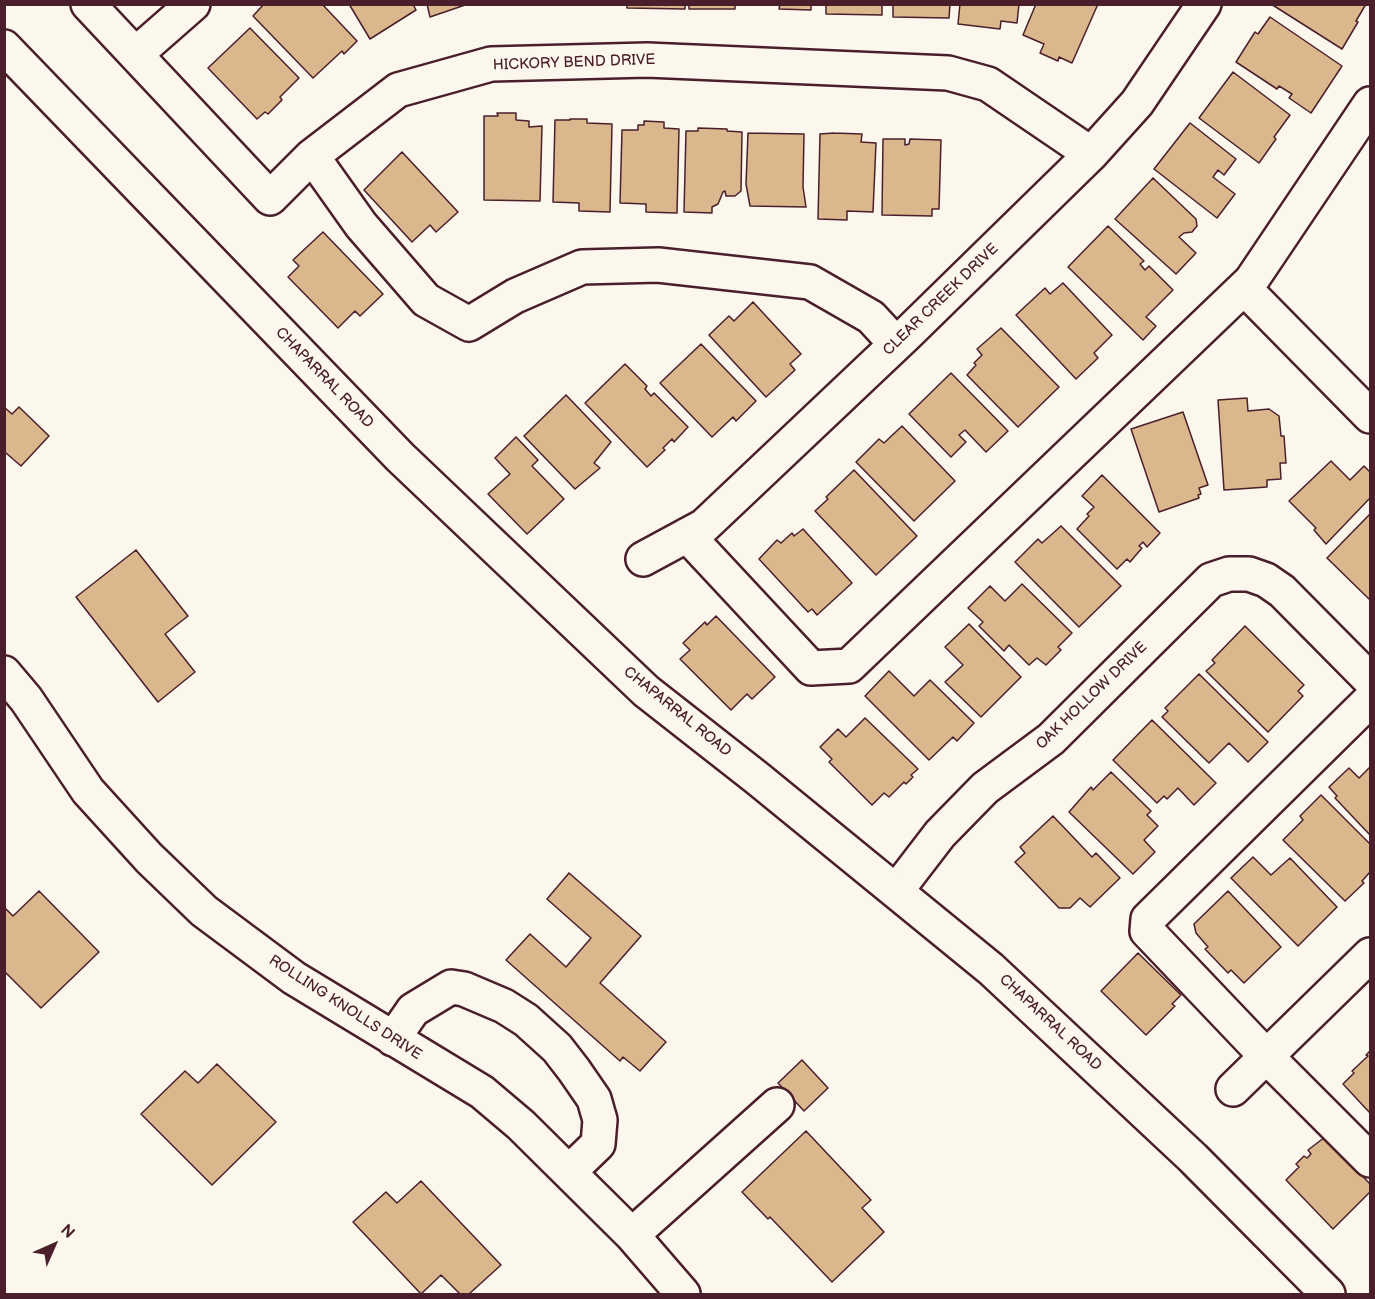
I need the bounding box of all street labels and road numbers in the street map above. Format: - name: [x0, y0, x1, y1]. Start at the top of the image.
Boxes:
- street label: HICKORY BEND DRIVE: [492, 51, 656, 75]
- street label: CLEAR CREEK DRIVE: [880, 240, 1002, 360]
- street label: CHAPARRAL ROAD: [271, 324, 377, 432]
- street label: OAK HOLLOW DRIVE: [1033, 638, 1151, 754]
- street label: CHAPARRAL ROAD: [620, 663, 734, 761]
- street label: ROLLING KNOLLS DRIVE: [265, 952, 425, 1064]
- street label: CHAPARRAL ROAD: [995, 971, 1105, 1075]

